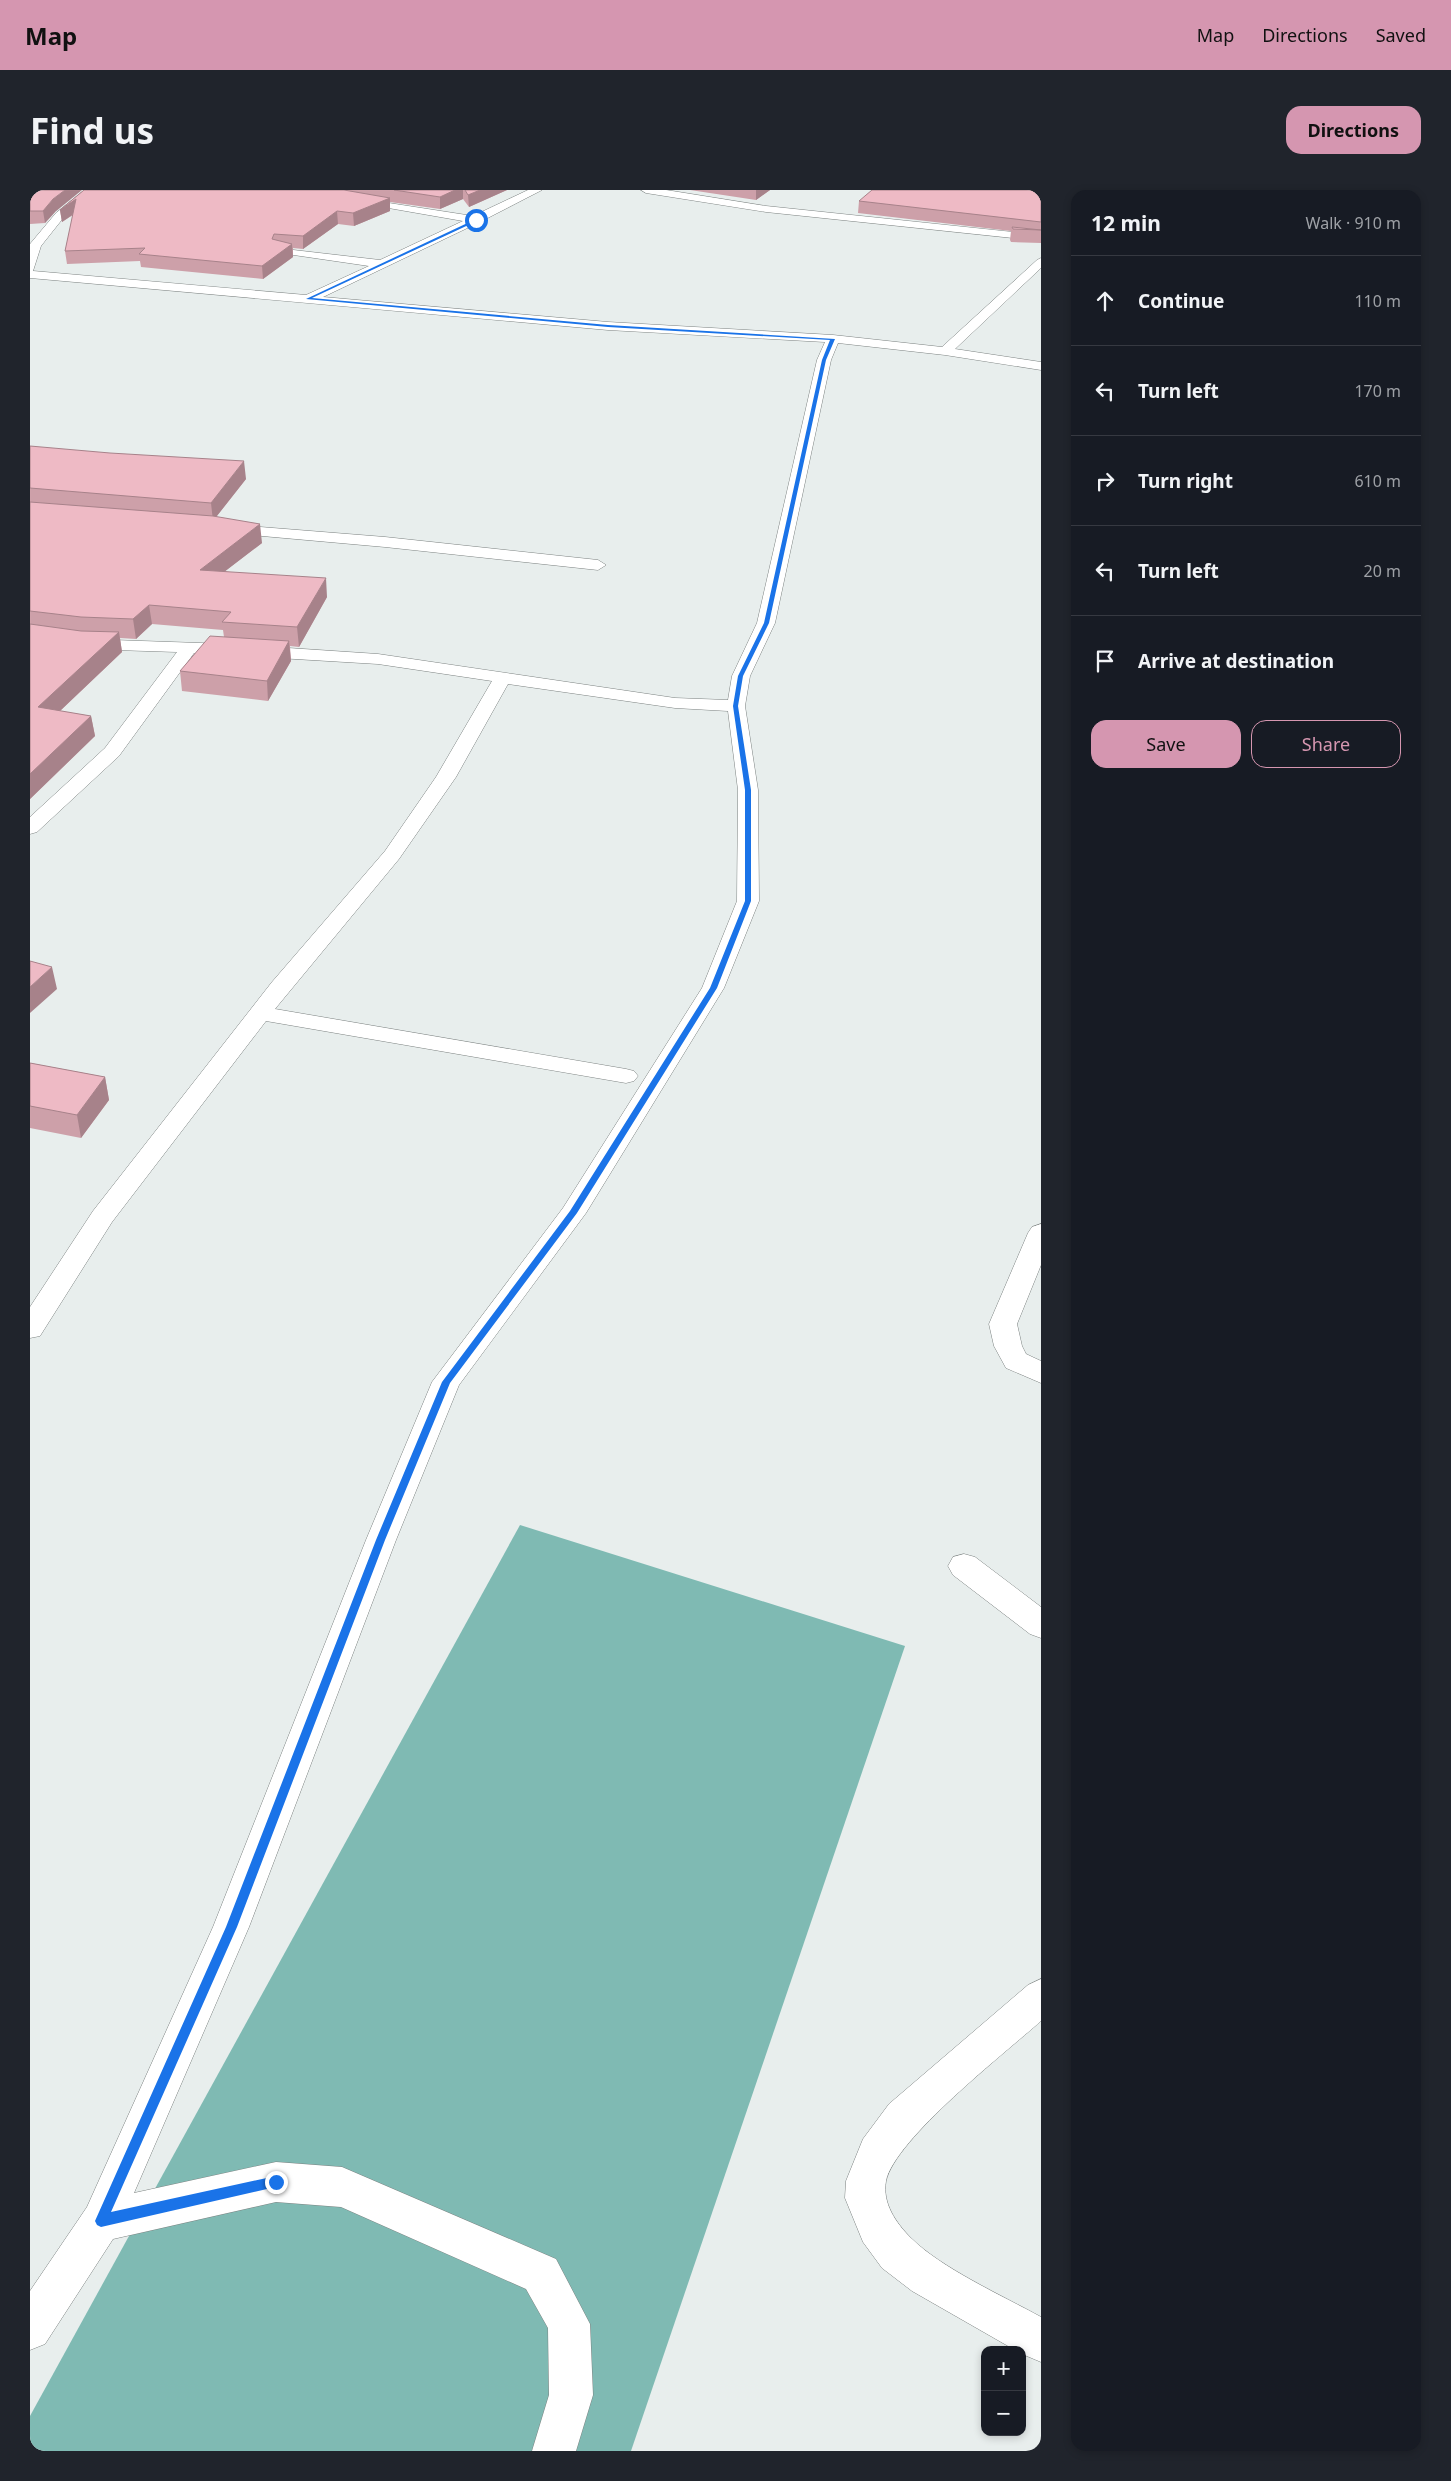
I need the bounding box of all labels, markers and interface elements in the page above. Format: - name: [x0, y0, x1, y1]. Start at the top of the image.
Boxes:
- text: Map: [25, 19, 77, 52]
- text: Map: [1197, 23, 1234, 47]
- text: Directions: [1262, 23, 1348, 47]
- text: Saved: [1376, 23, 1426, 47]
- button: Directions: [1286, 106, 1421, 154]
- text: Find us: [30, 107, 154, 154]
- route start: [465, 209, 488, 232]
- text: 12 min: [1091, 209, 1161, 237]
- text: Walk · 910 m: [1306, 212, 1401, 234]
- icon: ahead: [1091, 287, 1119, 315]
- text: Continue: [1138, 288, 1224, 314]
- text: 110 m: [1354, 290, 1401, 312]
- icon: left: [1091, 377, 1119, 405]
- text: Turn left: [1138, 378, 1219, 404]
- text: 170 m: [1354, 380, 1401, 402]
- icon: right: [1091, 467, 1119, 495]
- text: Turn right: [1138, 468, 1233, 494]
- text: 610 m: [1354, 470, 1401, 492]
- icon: left: [1091, 557, 1119, 585]
- text: Turn left: [1138, 558, 1219, 584]
- text: 20 m: [1364, 560, 1401, 582]
- icon: arrive: [1091, 647, 1119, 675]
- text: Arrive at destination: [1138, 648, 1334, 674]
- button: Save: [1091, 720, 1241, 768]
- button: Share: [1251, 720, 1401, 768]
- route end: [265, 2171, 288, 2194]
- map controls: [981, 2346, 1026, 2436]
- button: +: [981, 2346, 1026, 2391]
- button: −: [981, 2391, 1026, 2436]

